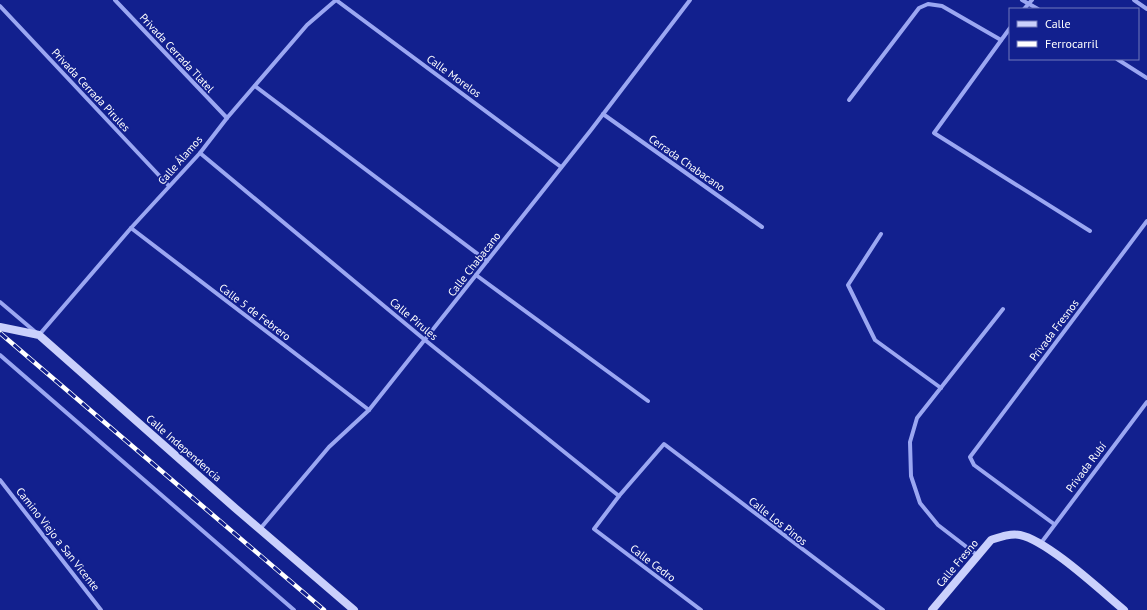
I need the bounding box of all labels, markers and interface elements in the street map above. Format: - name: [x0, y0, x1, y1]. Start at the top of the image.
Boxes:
- legend: [1009, 8, 1139, 60]
- street label: Privada Cerrada Tlatel: [137, 11, 218, 96]
- text: Calle: [1045, 16, 1071, 31]
- text: Ferrocarril: [1045, 36, 1099, 51]
- street label: Privada Cerrada Pirules: [49, 46, 133, 135]
- street label: Calle Morelos: [424, 51, 484, 101]
- street label: Cerrada Chabacano: [646, 131, 728, 195]
- street label: Calle Álamos: [155, 132, 205, 188]
- street label: Calle Chabacano: [444, 229, 504, 299]
- street label: Calle 5 de Febrero: [216, 281, 294, 344]
- street label: Calle Pirules: [387, 295, 441, 343]
- street label: Privada Fresnos: [1026, 296, 1082, 364]
- street label: Calle Independencia: [143, 411, 225, 485]
- street label: Privada Rubí: [1063, 439, 1109, 495]
- street label: Camino Viejo a San Vicente: [13, 484, 103, 594]
- street label: Calle Los Pinos: [746, 494, 810, 548]
- street label: Calle Fresno: [933, 536, 981, 590]
- street label: Calle Cedro: [627, 541, 679, 585]

